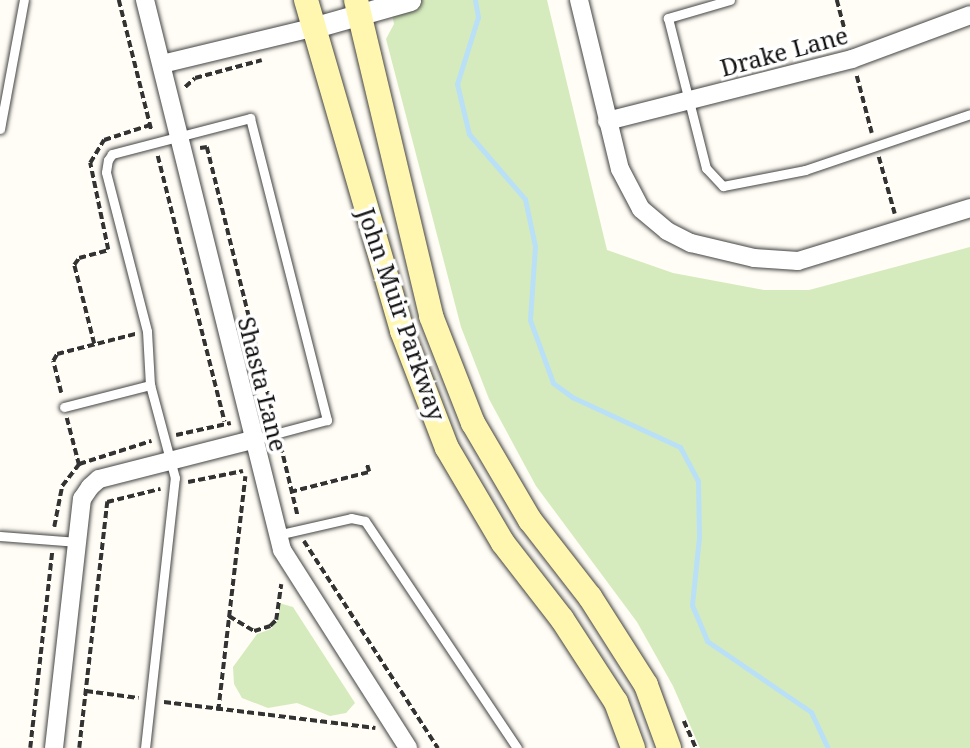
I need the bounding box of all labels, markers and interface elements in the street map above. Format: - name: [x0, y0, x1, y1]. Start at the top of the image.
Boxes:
- street label: Drake Lane: [717, 20, 851, 82]
- street label: John Muir Parkway: [352, 204, 452, 424]
- street label: Shasta Lane: [232, 314, 294, 454]

